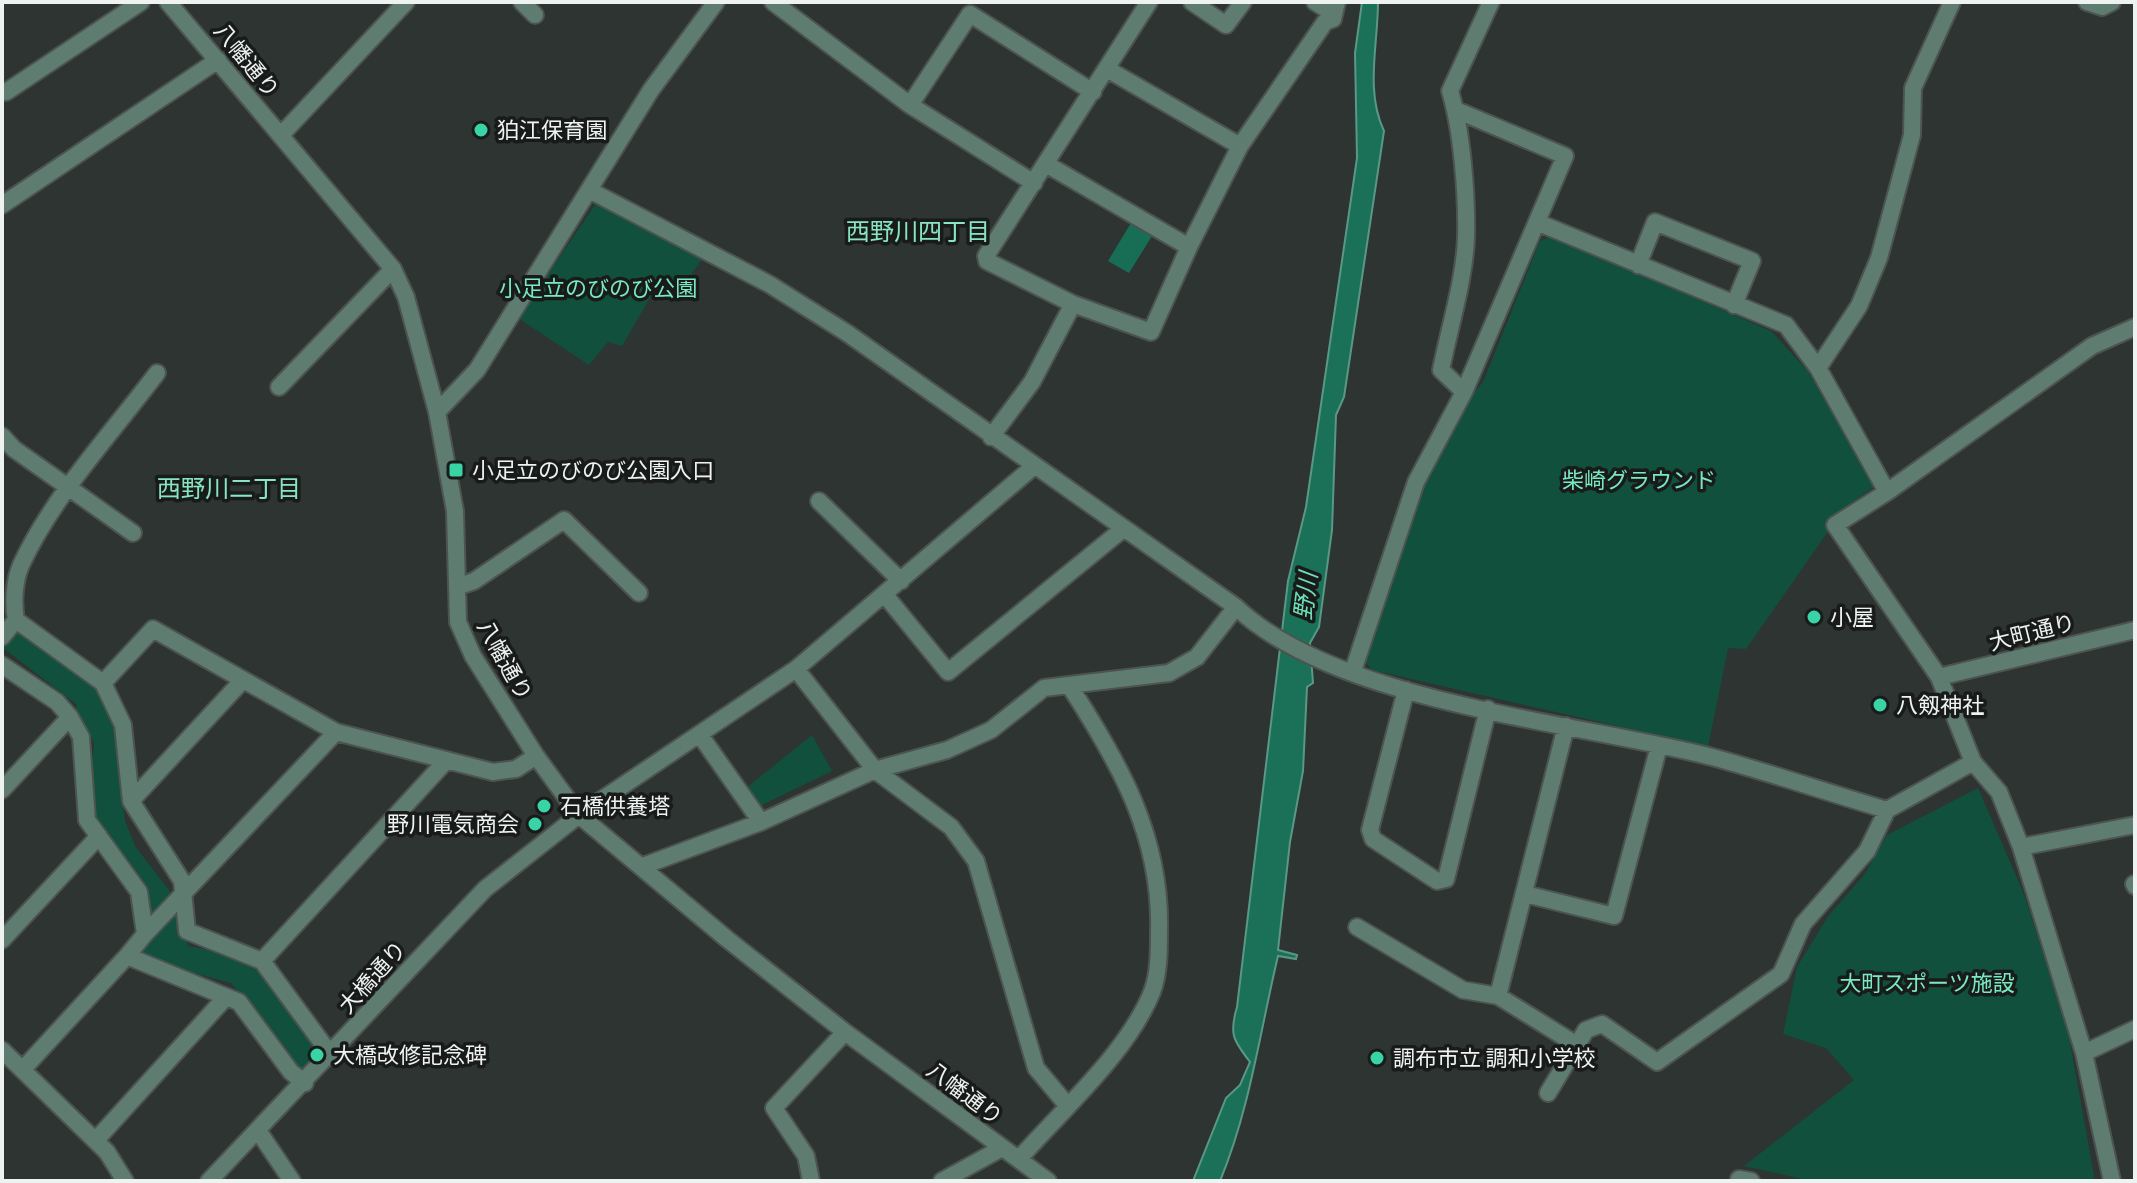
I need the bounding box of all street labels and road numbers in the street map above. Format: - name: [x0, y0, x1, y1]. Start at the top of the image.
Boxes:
- street label: 八幡通り: [210, 17, 286, 102]
- street label: 大町通り: [1986, 608, 2078, 654]
- street label: 八幡通り: [473, 615, 539, 704]
- street label: 大橋通り: [332, 935, 410, 1018]
- street label: 八幡通り: [923, 1055, 1009, 1129]

